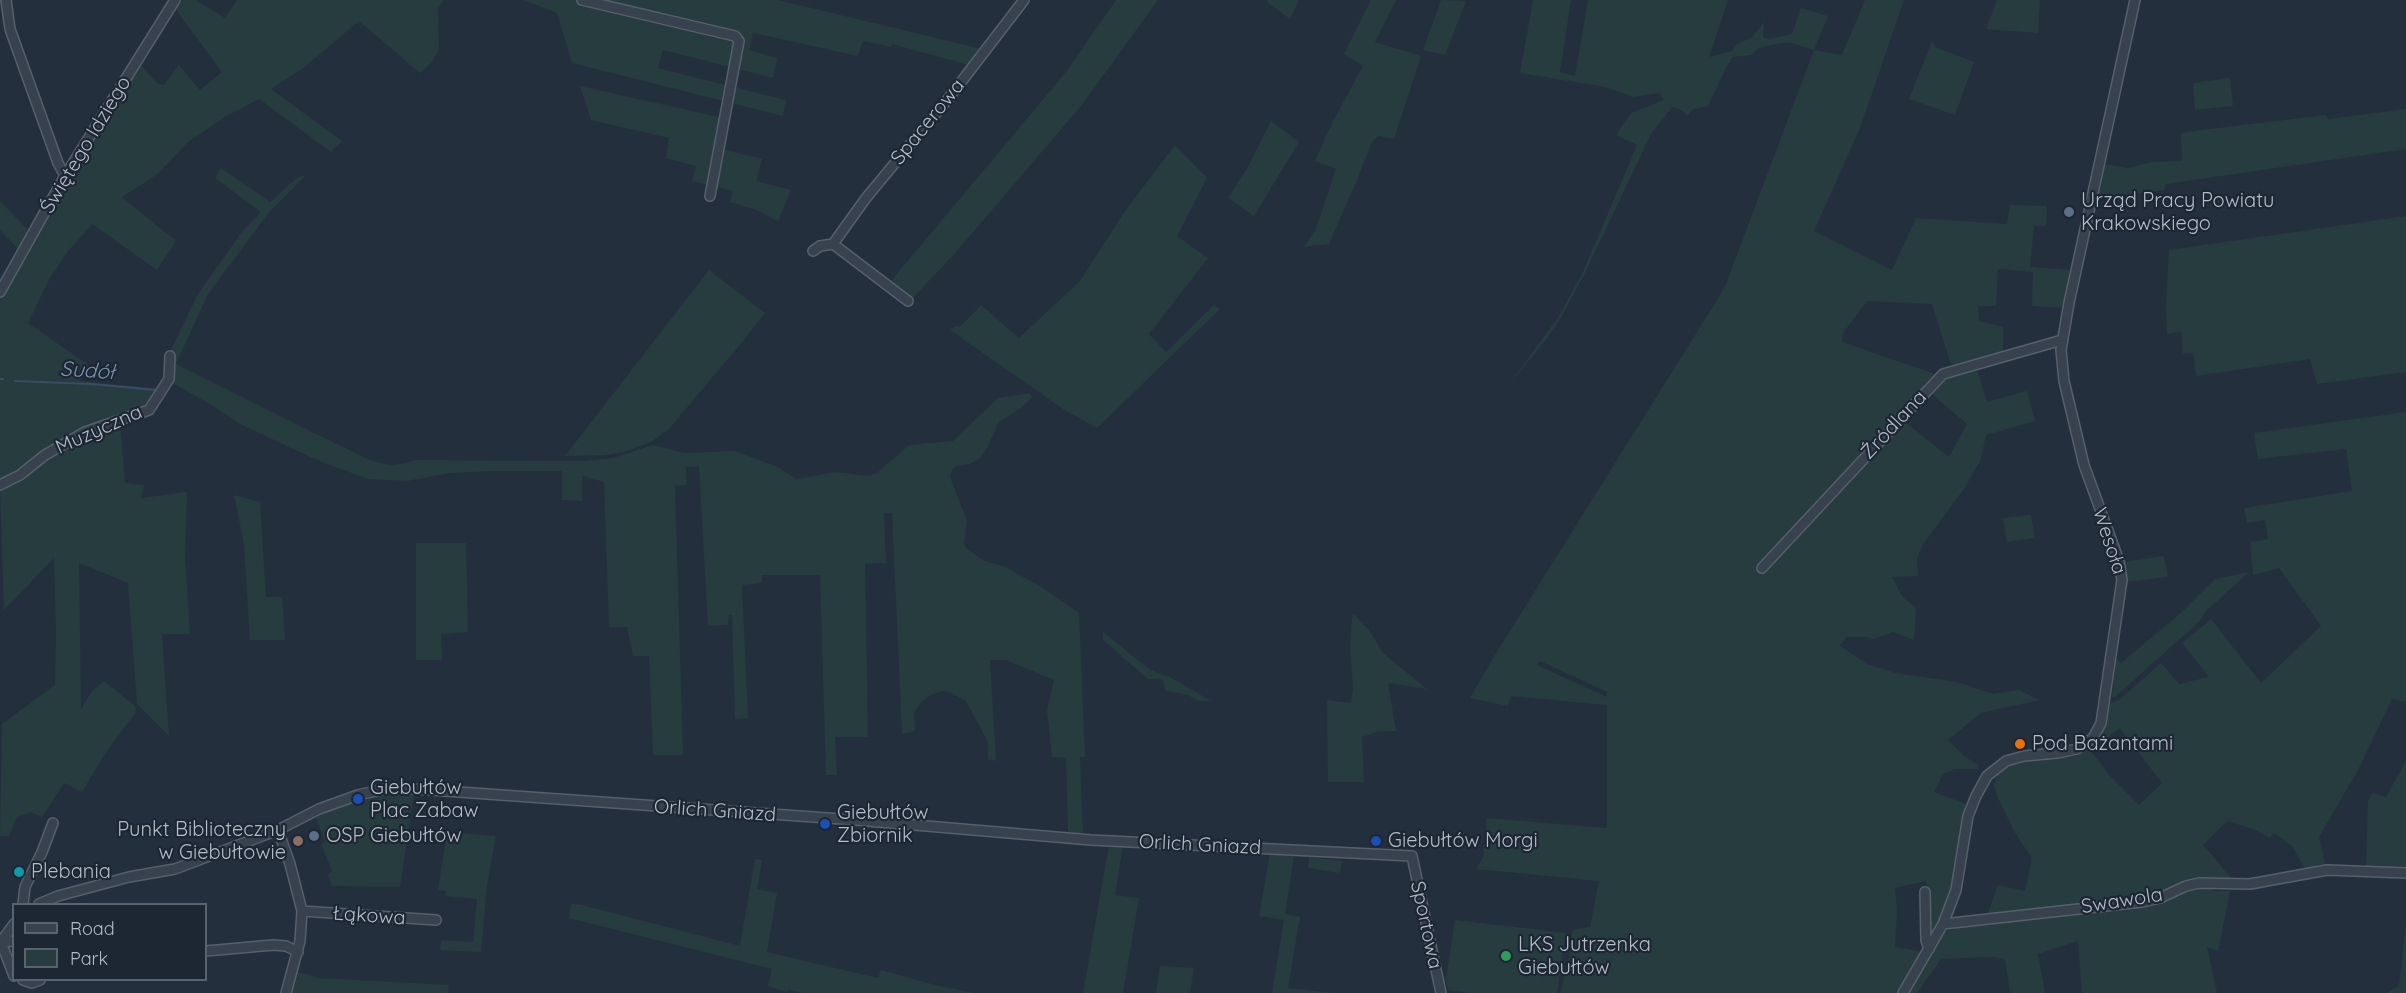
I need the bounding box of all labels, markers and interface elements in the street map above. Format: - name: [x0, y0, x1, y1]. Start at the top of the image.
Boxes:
- street label: Świętego Idziego: [36, 72, 136, 218]
- street label: Spacerowa: [886, 74, 970, 170]
- place label: Urząd Pracy Powiatu Krakowskiego: [2081, 189, 2274, 236]
- marker: Urząd Pracy Powiatu Krakowskiego: [2062, 205, 2076, 219]
- water label: Sudół: [59, 357, 115, 385]
- street label: Źródlana: [1856, 386, 1932, 464]
- street label: Muzyczna: [52, 400, 146, 460]
- street label: Wesoła: [2087, 505, 2131, 577]
- place label: Pod Bażantami: [2032, 732, 2173, 756]
- marker: Pod Bażantami: [2013, 737, 2027, 751]
- place label: Giebułtów Plac Zabaw: [370, 776, 479, 823]
- marker: Giebułtów Plac Zabaw: [351, 792, 365, 806]
- street label: Orlich Gniazd: [653, 795, 777, 827]
- place label: Giebułtów Zbiornik: [837, 801, 928, 848]
- marker: Giebułtów Zbiornik: [818, 817, 832, 831]
- place label: Punkt Biblioteczny w Giebułtowie: [117, 818, 286, 865]
- place label: OSP Giebułtów: [326, 824, 461, 848]
- marker: OSP Giebułtów: [307, 829, 321, 843]
- place label: Giebułtów Morgi: [1388, 829, 1538, 853]
- street label: Orlich Gniazd: [1138, 830, 1262, 860]
- marker: Punkt Biblioteczny w Giebułtowie: [291, 834, 305, 848]
- marker: Giebułtów Morgi: [1369, 834, 1383, 848]
- place label: Plebania: [31, 860, 111, 884]
- marker: Plebania: [12, 865, 26, 879]
- street label: Sportowa: [1405, 879, 1447, 971]
- street label: Swawola: [2080, 883, 2164, 919]
- street label: Łąkowa: [332, 901, 406, 931]
- legend: [12, 903, 207, 981]
- text: Road: [70, 917, 115, 940]
- place label: LKS Jutrzenka Giebułtów: [1518, 933, 1651, 980]
- text: Park: [70, 947, 108, 970]
- marker: LKS Jutrzenka Giebułtów: [1499, 949, 1513, 963]

